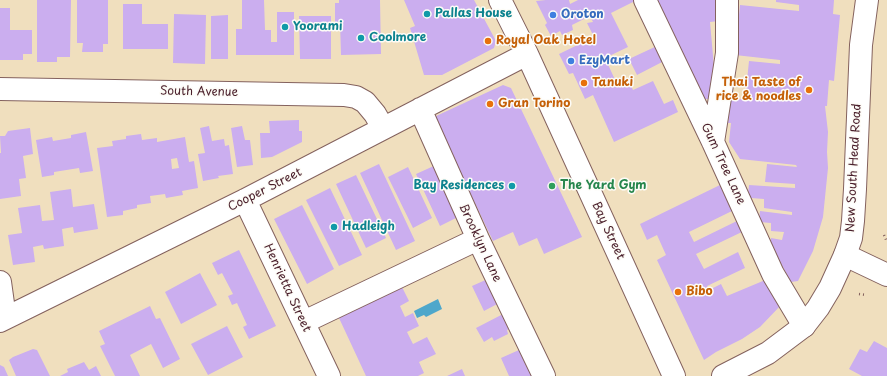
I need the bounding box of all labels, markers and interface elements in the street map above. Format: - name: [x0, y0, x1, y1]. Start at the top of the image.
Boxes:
- place label: Pallas House: [435, 7, 512, 21]
- place label: Oroton: [561, 8, 604, 22]
- marker: Pallas House: [422, 9, 432, 19]
- marker: Oroton: [548, 10, 558, 20]
- place label: Yoorami: [293, 20, 342, 34]
- marker: Yoorami: [280, 22, 290, 32]
- place label: Coolmore: [369, 31, 426, 45]
- marker: Coolmore: [356, 33, 366, 43]
- place label: Royal Oak Hotel: [496, 34, 596, 48]
- marker: Royal Oak Hotel: [483, 36, 493, 46]
- place label: EzyMart: [579, 54, 630, 68]
- marker: EzyMart: [566, 56, 576, 66]
- place label: Tanuki: [592, 76, 633, 90]
- place label: Thai Taste of rice & noodles: [716, 76, 801, 104]
- marker: Tanuki: [579, 78, 589, 88]
- street label: South Avenue: [160, 84, 238, 100]
- marker: Thai Taste of rice & noodles: [804, 85, 814, 95]
- place label: Gran Torino: [498, 97, 570, 111]
- marker: Gran Torino: [485, 99, 495, 109]
- street label: New South Head Road: [843, 103, 865, 233]
- street label: Gum Tree Lane: [698, 121, 748, 207]
- street label: Cooper Street: [226, 165, 304, 215]
- place label: Bay Residences: [413, 179, 504, 193]
- place label: The Yard Gym: [560, 179, 647, 193]
- marker: Bay Residences: [507, 181, 517, 191]
- marker: The Yard Gym: [547, 181, 557, 191]
- street label: Bay Street: [588, 200, 628, 262]
- street label: Brooklyn Lane: [456, 202, 504, 284]
- place label: Hadleigh: [342, 220, 395, 234]
- marker: Hadleigh: [329, 222, 339, 232]
- street label: Henrietta Street: [260, 242, 314, 334]
- place label: Bibo: [686, 285, 713, 299]
- marker: Bibo: [673, 287, 683, 297]

